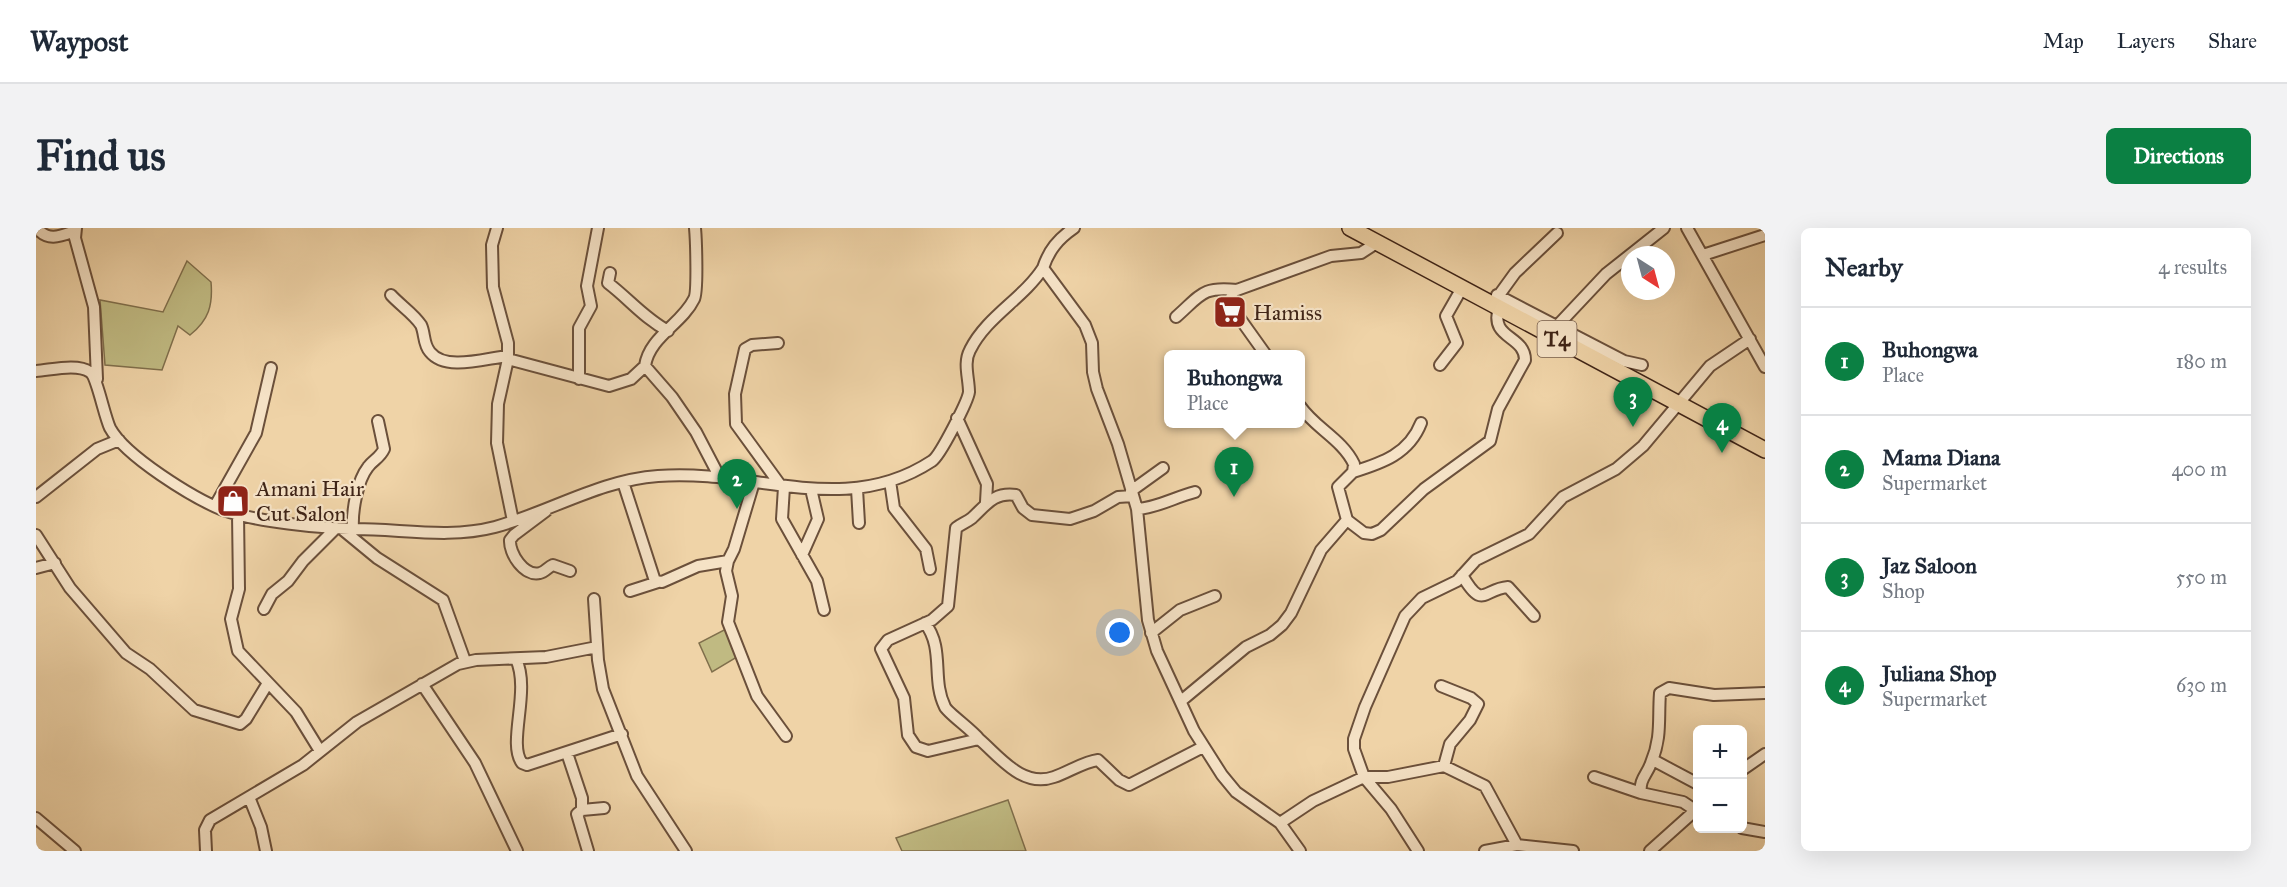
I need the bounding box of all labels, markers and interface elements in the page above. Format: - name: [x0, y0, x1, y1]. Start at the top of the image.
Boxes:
- text: Waypost: [30, 24, 128, 59]
- text: Map: [2043, 28, 2084, 54]
- text: Layers: [2117, 28, 2175, 54]
- text: Share: [2208, 28, 2257, 54]
- button: Directions: [2106, 128, 2251, 184]
- text: Find us: [36, 130, 166, 182]
- north arrow: [1621, 246, 1675, 300]
- text: Nearby: [1825, 251, 1903, 283]
- text: 4 results: [2158, 255, 2227, 279]
- supermarket icon: Hamiss: [1212, 294, 1248, 330]
- place label: Hamiss: [1253, 299, 1322, 326]
- road number: T4: [1538, 321, 1576, 357]
- text: Buhongwa: [1882, 336, 1978, 363]
- text: 1: [1841, 349, 1848, 373]
- text: 180 m: [2176, 349, 2227, 373]
- popup: [1164, 350, 1305, 428]
- text: Place: [1882, 363, 1924, 387]
- text: Buhongwa: [1187, 364, 1282, 391]
- pin: 3: [1614, 378, 1652, 427]
- text: Place: [1187, 391, 1229, 415]
- pin: 4: [1702, 404, 1742, 453]
- text: Mama Diana: [1882, 444, 2000, 471]
- pin: 1: [1214, 448, 1254, 497]
- text: 2: [1840, 457, 1849, 481]
- text: 400 m: [2171, 457, 2227, 481]
- pin: 2: [718, 460, 756, 509]
- text: Supermarket: [1882, 471, 1987, 495]
- place label: Amani Hair Cut Salon: [255, 475, 365, 527]
- shop icon: Amani Hair Cut Salon: [215, 483, 251, 519]
- text: Jaz Saloon: [1882, 552, 1977, 579]
- text: 3: [1841, 565, 1849, 589]
- text: 550 m: [2176, 565, 2227, 589]
- text: Shop: [1882, 579, 1925, 603]
- your location: [1105, 618, 1134, 647]
- text: Juliana Shop: [1882, 660, 1996, 687]
- text: 4: [1839, 673, 1850, 697]
- text: 630 m: [2176, 673, 2227, 697]
- text: Supermarket: [1882, 687, 1987, 711]
- map controls: [1693, 725, 1747, 833]
- button: +: [1693, 725, 1747, 779]
- button: −: [1693, 779, 1747, 833]

